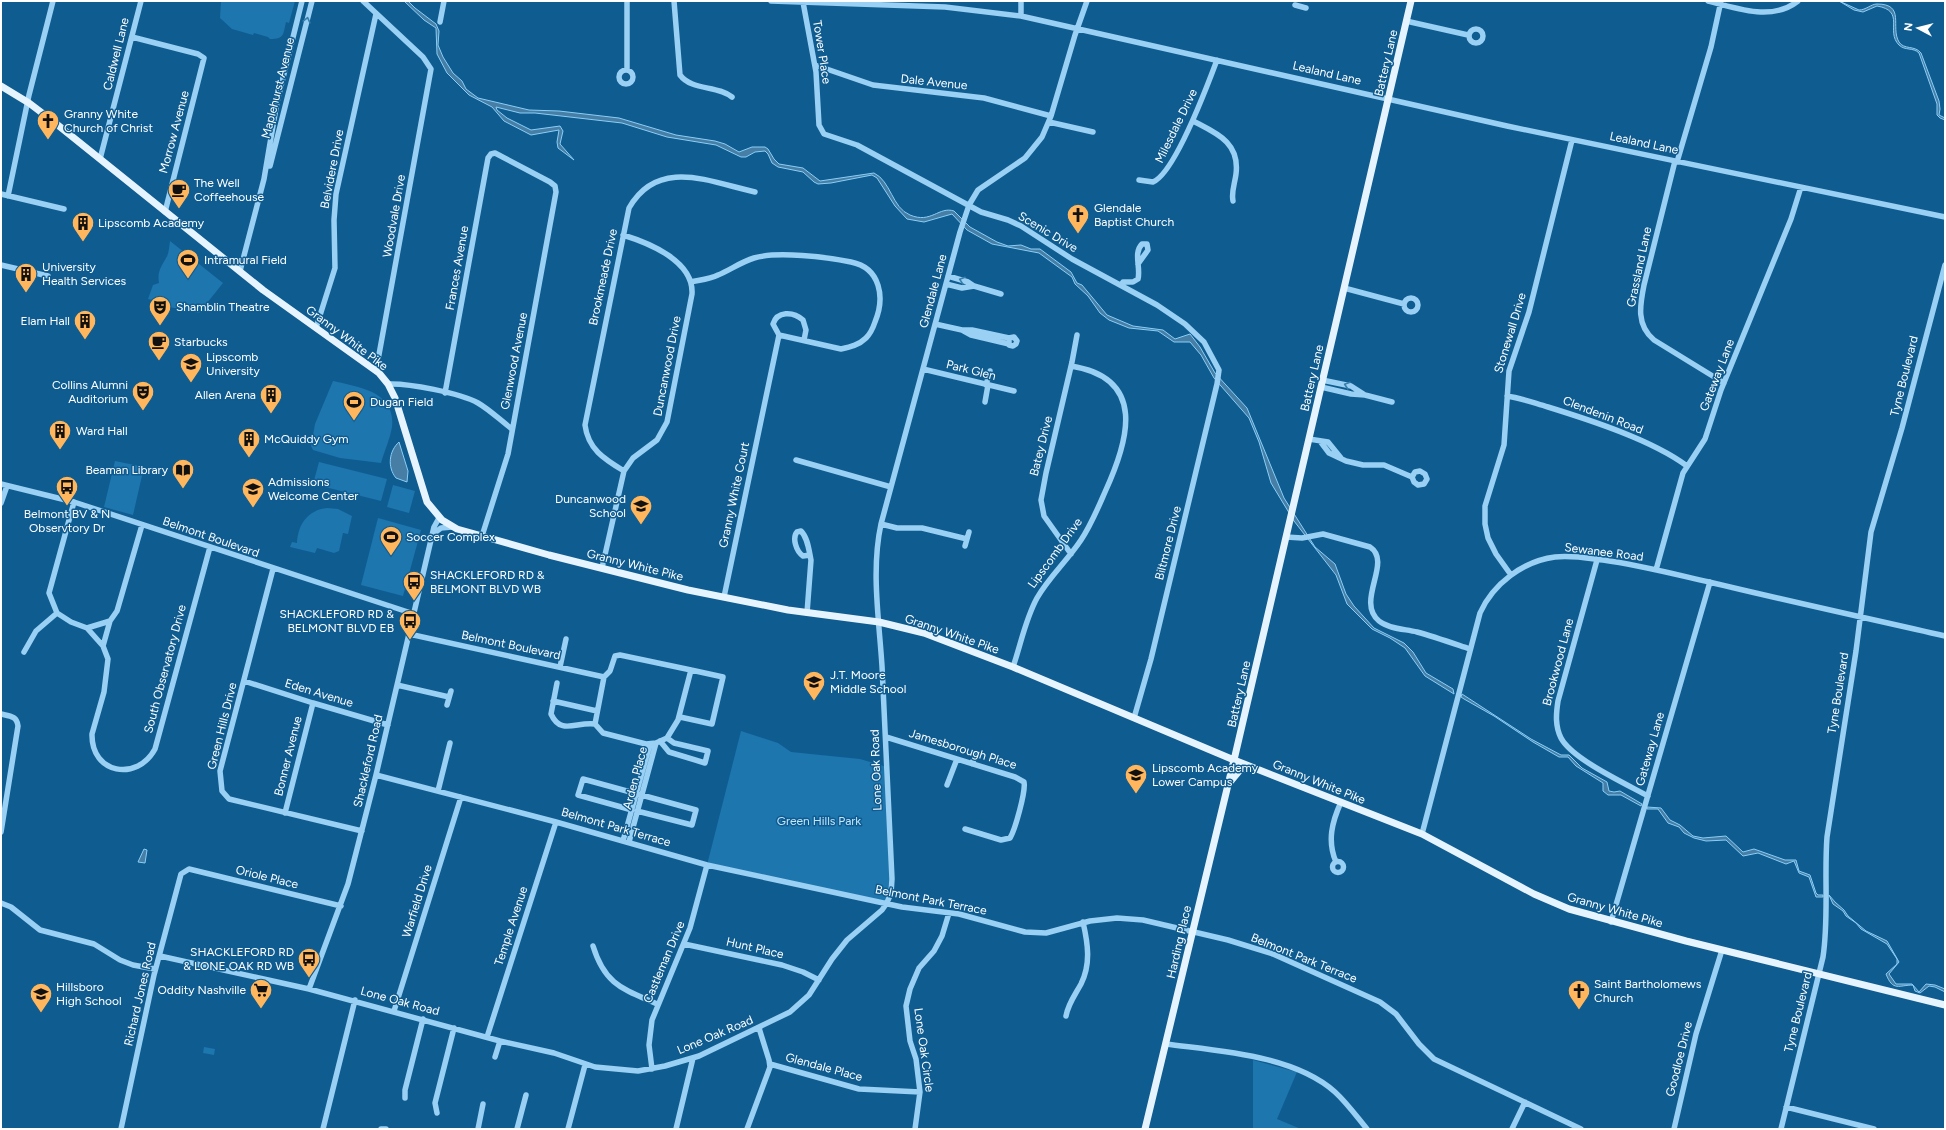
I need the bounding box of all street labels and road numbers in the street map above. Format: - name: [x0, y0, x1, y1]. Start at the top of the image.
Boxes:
- street label: Caldwell Lane: [100, 16, 132, 92]
- street label: Tower Place: [810, 19, 834, 85]
- street label: Battery Lane: [1372, 28, 1401, 98]
- street label: Maplehurst Avenue: [259, 36, 297, 140]
- street label: Lealand Lane: [1291, 58, 1363, 88]
- street label: Dale Avenue: [900, 72, 969, 93]
- street label: Milesdale Drive: [1152, 86, 1200, 165]
- street label: Morrow Avenue: [156, 89, 192, 175]
- street label: Belvidere Drive: [317, 128, 347, 210]
- street label: Lealand Lane: [1608, 129, 1680, 157]
- street label: Woodvale Drive: [380, 173, 408, 259]
- street label: Scenic Drive: [1016, 209, 1081, 256]
- street label: Frances Avenue: [443, 224, 471, 311]
- street label: Grassland Lane: [1624, 225, 1654, 308]
- street label: Brookmeade Drive: [586, 227, 620, 327]
- street label: Glendale Lane: [916, 252, 950, 329]
- street label: Stonewall Drive: [1491, 291, 1529, 375]
- street label: Granny White Pike: [303, 303, 391, 374]
- street label: Glenwood Avenue: [498, 311, 530, 411]
- street label: Duncanwood Drive: [650, 314, 684, 417]
- street label: Tyne Boulevard: [1887, 334, 1921, 418]
- street label: Gateway Lane: [1697, 336, 1737, 413]
- street label: Battery Lane: [1298, 343, 1327, 413]
- street label: Park Glen: [945, 357, 998, 383]
- street label: Clendenin Road: [1561, 393, 1645, 437]
- street label: Batey Drive: [1027, 414, 1055, 477]
- street label: Granny White Court: [716, 440, 752, 549]
- street label: Biltmore Drive: [1152, 504, 1184, 581]
- street label: Belmont Boulevard: [161, 514, 261, 560]
- street label: Lipscomb Drive: [1025, 515, 1085, 591]
- street label: Sewanee Road: [1564, 540, 1644, 564]
- street label: Granny White Pike: [585, 546, 685, 584]
- street label: South Observatory Drive: [141, 603, 189, 735]
- street label: Granny White Pike: [903, 611, 1001, 657]
- street label: Brookwood Lane: [1540, 616, 1577, 707]
- street label: Belmont Boulevard: [460, 628, 562, 662]
- street label: Tyne Boulevard: [1825, 651, 1851, 735]
- street label: Battery Lane: [1225, 659, 1254, 729]
- street label: Eden Avenue: [283, 676, 355, 710]
- street label: Green Hills Drive: [204, 681, 240, 771]
- street label: Gateway Lane: [1633, 710, 1667, 788]
- street label: Shackleford Road: [351, 713, 385, 809]
- street label: Bonner Avenue: [271, 714, 305, 797]
- street label: Jamesborough Place: [907, 726, 1019, 772]
- street label: Lone Oak Road: [868, 729, 884, 811]
- street label: Arden Place: [620, 745, 650, 811]
- street label: Granny White Pike: [1271, 757, 1368, 807]
- street label: Belmont Park Terrace: [560, 805, 673, 849]
- street label: Oriole Place: [234, 862, 300, 892]
- street label: Warfield Drive: [399, 862, 435, 939]
- street label: Belmont Park Terrace: [874, 882, 988, 918]
- street label: Temple Avenue: [492, 884, 531, 967]
- street label: Granny White Pike: [1566, 890, 1665, 930]
- street label: Harding Place: [1164, 904, 1194, 980]
- street label: Castleman Drive: [640, 918, 688, 1005]
- street label: Belmont Park Terrace: [1249, 930, 1360, 986]
- street label: Hunt Place: [725, 935, 786, 962]
- street label: Richard Jones Road: [121, 941, 159, 1047]
- street label: Tyne Boulevard: [1781, 970, 1815, 1054]
- street label: Lone Oak Road: [359, 984, 441, 1018]
- street label: Lone Oak Circle: [911, 1007, 937, 1093]
- street label: Lone Oak Road: [675, 1013, 755, 1057]
- street label: Goodloe Drive: [1663, 1020, 1695, 1098]
- street label: Glendale Place: [784, 1050, 864, 1084]

